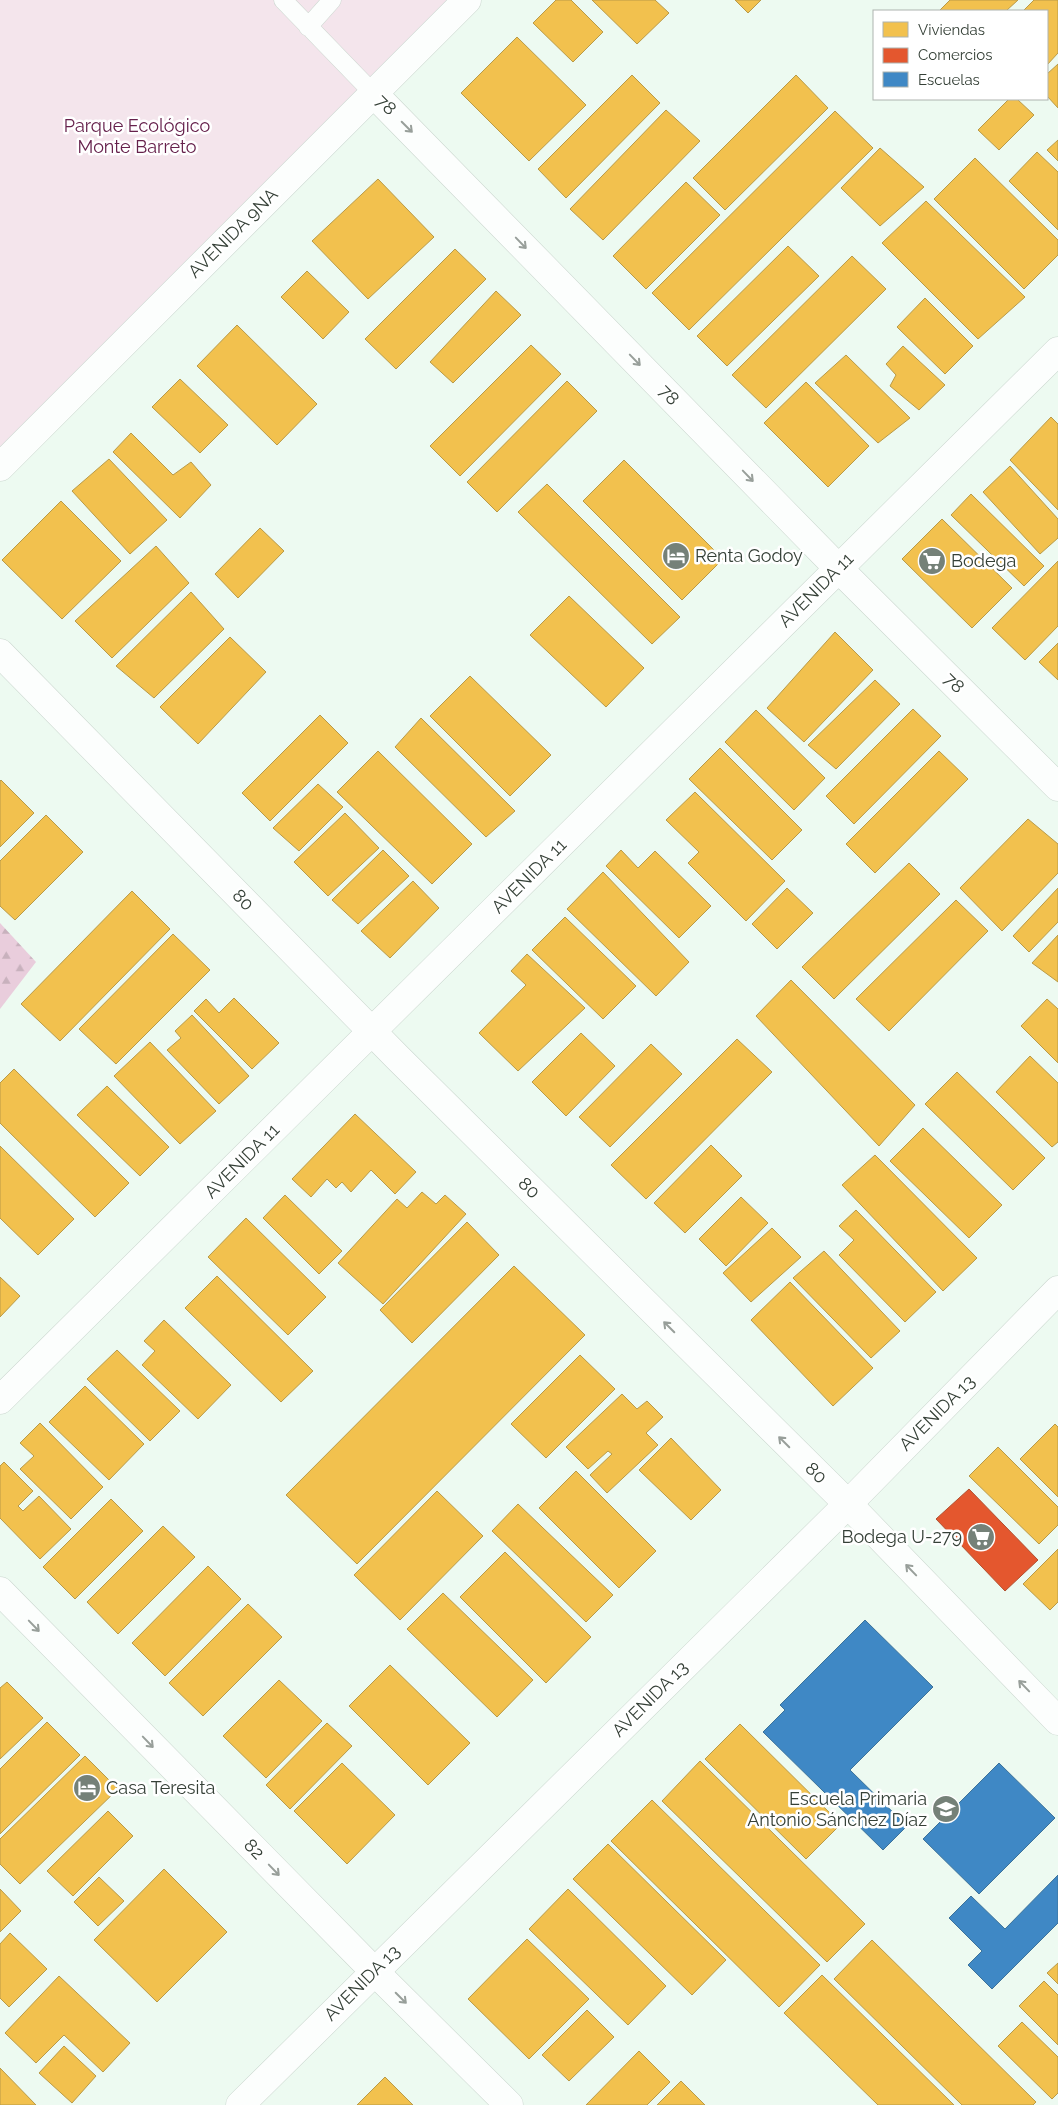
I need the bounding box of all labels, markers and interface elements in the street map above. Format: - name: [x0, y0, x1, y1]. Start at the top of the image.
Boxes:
- legend: [873, 10, 1048, 100]
- text: Viviendas: [918, 21, 985, 39]
- text: Comercios: [918, 46, 993, 64]
- text: Escuelas: [918, 71, 980, 89]
- street label: 78: [372, 90, 401, 119]
- park label: Parque Ecológico Monte Barreto: [64, 115, 210, 157]
- one-way arrow: [401, 121, 414, 133]
- street label: AVENIDA 9NA: [184, 184, 282, 282]
- one-way arrow: [515, 237, 527, 250]
- one-way arrow: [629, 353, 641, 366]
- street label: 78: [655, 380, 684, 409]
- one-way arrow: [742, 470, 754, 482]
- hotel icon: Renta Godoy: [661, 541, 691, 571]
- place label: Renta Godoy: [695, 545, 803, 566]
- supermarket icon: Bodega: [917, 546, 947, 576]
- street label: AVENIDA 11: [774, 548, 857, 631]
- place label: Bodega: [951, 550, 1016, 571]
- street label: 78: [940, 668, 969, 697]
- street label: AVENIDA 11: [487, 834, 570, 917]
- street label: 80: [228, 885, 258, 915]
- street label: AVENIDA 11: [200, 1119, 283, 1202]
- street label: 80: [514, 1173, 544, 1203]
- one-way arrow: [663, 1321, 675, 1333]
- street label: AVENIDA 13: [894, 1370, 979, 1455]
- one-way arrow: [778, 1435, 790, 1448]
- street label: 80: [801, 1458, 831, 1488]
- supermarket icon: Bodega U-279: [966, 1522, 996, 1552]
- place label: Bodega U-279: [841, 1526, 962, 1547]
- one-way arrow: [905, 1564, 917, 1576]
- one-way arrow: [28, 1619, 40, 1632]
- street label: AVENIDA 13: [607, 1656, 692, 1741]
- one-way arrow: [1018, 1680, 1030, 1692]
- one-way arrow: [142, 1735, 154, 1748]
- hotel icon: Casa Teresita: [72, 1773, 102, 1803]
- place label: Casa Teresita: [106, 1777, 215, 1798]
- place label: Escuela Primaria Antonio Sánchez Díaz: [747, 1788, 927, 1830]
- school or university icon: Escuela Primaria Antonio Sánchez Díaz: [931, 1794, 961, 1824]
- street label: 82: [240, 1834, 269, 1863]
- one-way arrow: [268, 1864, 280, 1876]
- street label: AVENIDA 13: [319, 1940, 404, 2025]
- one-way arrow: [395, 1992, 407, 2004]

